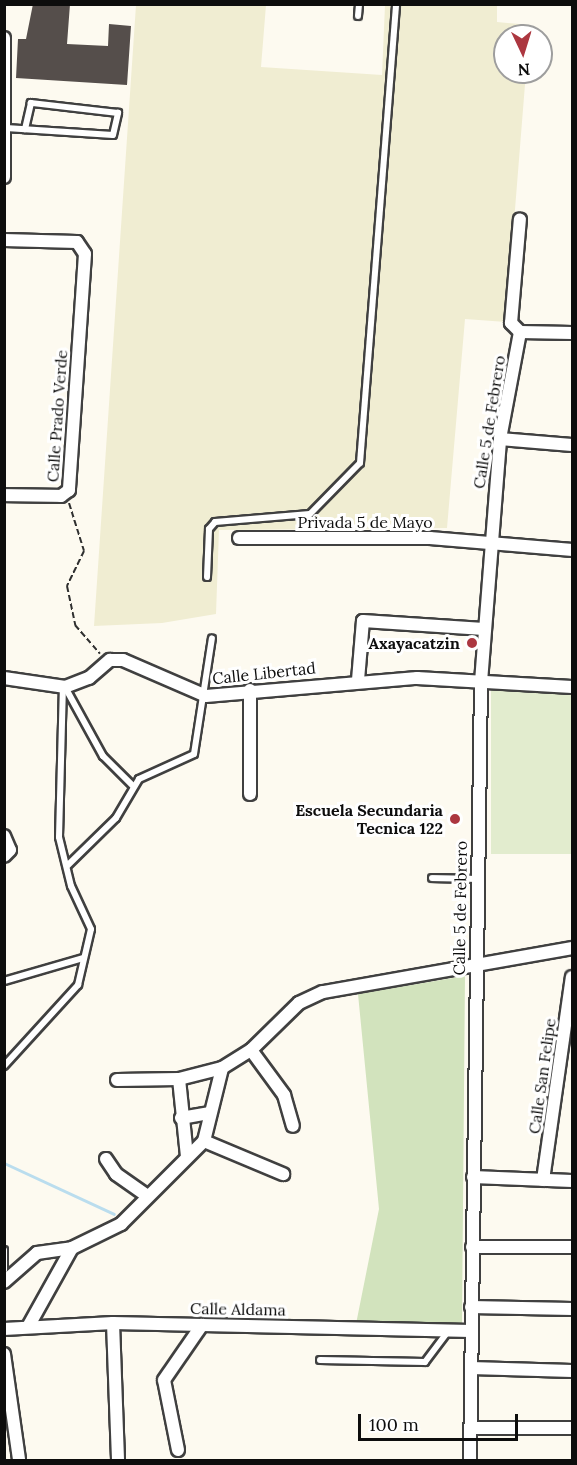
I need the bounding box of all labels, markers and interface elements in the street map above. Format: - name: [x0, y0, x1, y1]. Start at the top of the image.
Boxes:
- north arrow: [493, 24, 553, 84]
- text: N: [517, 60, 531, 80]
- street label: Calle Prado Verde: [43, 349, 71, 483]
- street label: Calle 5 de Febrero: [469, 354, 509, 490]
- street label: Privada 5 de Mayo: [297, 512, 433, 532]
- place label: Axayacatzin: [368, 633, 460, 653]
- marker: Axayacatzin: [465, 636, 479, 650]
- street label: Calle Libertad: [211, 658, 317, 688]
- place label: Escuela Secundaria Tecnica 122: [295, 800, 443, 838]
- marker: Escuela Secundaria Tecnica 122: [448, 812, 462, 826]
- street label: Calle 5 de Febrero: [449, 841, 471, 975]
- street label: Calle San Felipe: [524, 1017, 560, 1135]
- street label: Calle Aldama: [190, 1299, 286, 1319]
- scale bar: [361, 1402, 522, 1440]
- text: 100 m: [369, 1413, 419, 1436]

